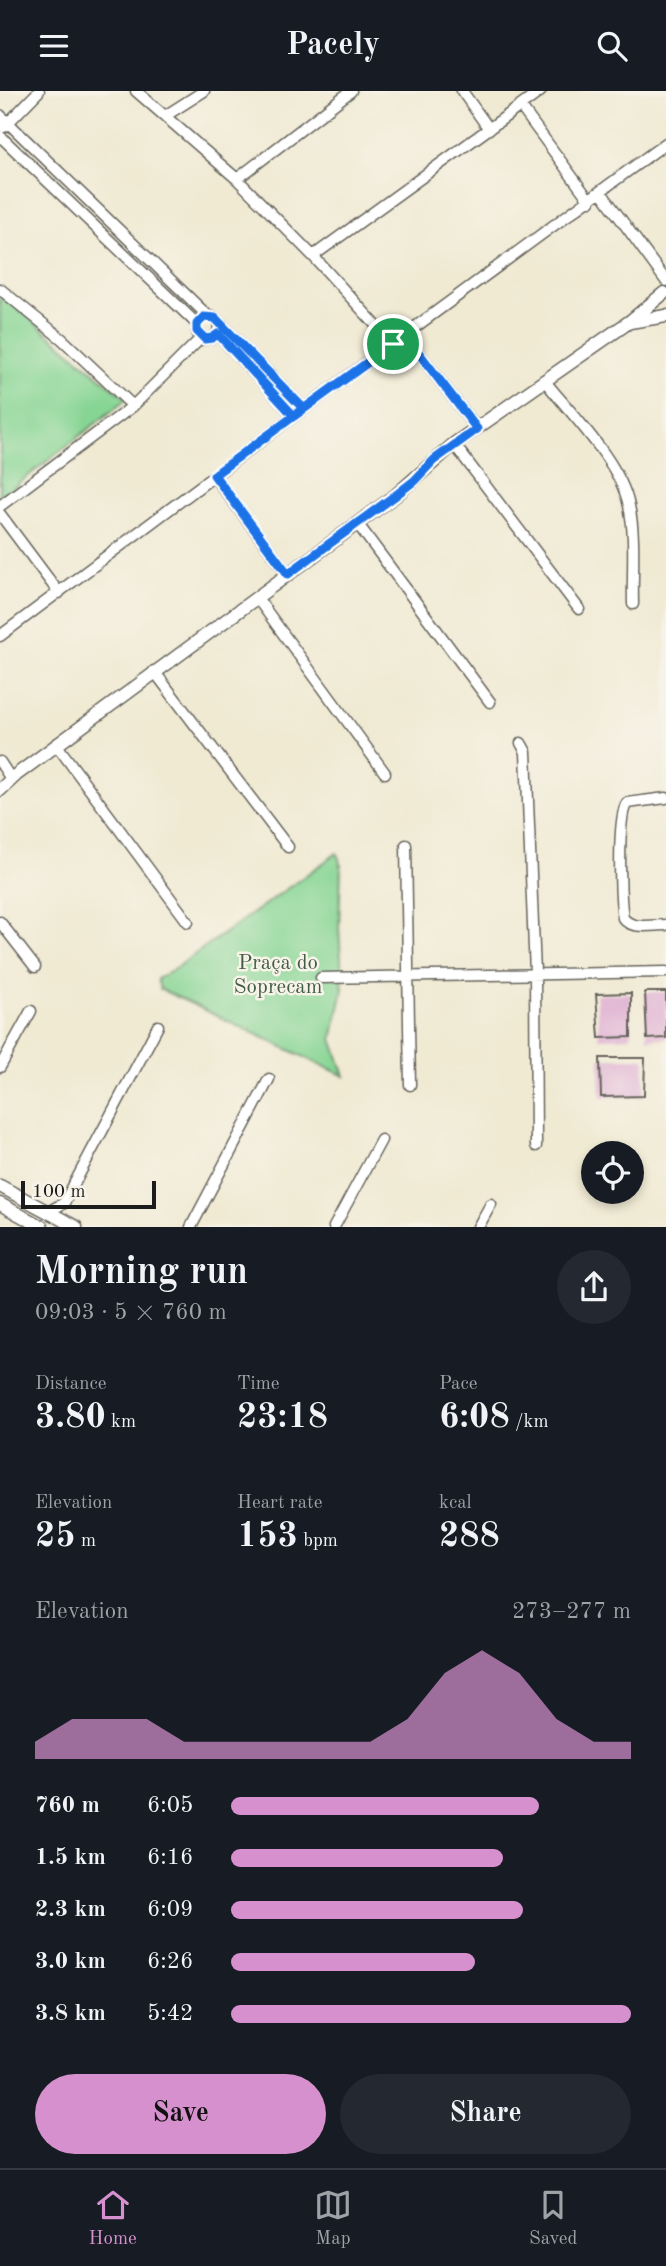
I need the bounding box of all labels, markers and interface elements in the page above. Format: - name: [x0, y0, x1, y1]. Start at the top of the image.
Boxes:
- icon: menu: [35, 27, 73, 65]
- icon: search: [593, 27, 631, 65]
- text: Pacely: [286, 30, 380, 62]
- pin: [363, 314, 423, 374]
- icon: arrive: [374, 325, 412, 363]
- park label: Praça do Soprecam: [234, 953, 322, 998]
- map controls: [581, 1141, 644, 1204]
- button: locate: [581, 1141, 644, 1204]
- scale bar: [21, 1177, 156, 1209]
- text: 100 m: [32, 1183, 85, 1202]
- button: share: [557, 1250, 631, 1324]
- text: Morning run: [35, 1254, 248, 1292]
- text: 09:03 · 5 × 760 m: [35, 1301, 227, 1324]
- text: Distance: [35, 1375, 107, 1394]
- text: Time: [237, 1375, 280, 1394]
- text: Pace: [439, 1375, 478, 1394]
- text: 3.80: [35, 1400, 106, 1435]
- text: 23:18: [237, 1400, 328, 1435]
- text: 6:08: [439, 1400, 510, 1435]
- text: km: [106, 1413, 136, 1432]
- text: /km: [510, 1413, 549, 1432]
- text: Elevation: [35, 1494, 112, 1513]
- text: Heart rate: [237, 1494, 322, 1513]
- text: kcal: [439, 1494, 472, 1513]
- text: 25: [35, 1519, 76, 1554]
- text: 153: [237, 1519, 298, 1554]
- text: 288: [439, 1519, 500, 1554]
- text: m: [76, 1532, 96, 1551]
- text: bpm: [298, 1532, 338, 1551]
- text: Elevation: [35, 1600, 129, 1623]
- text: 273–277 m: [512, 1600, 631, 1623]
- text: 760 m: [35, 1794, 100, 1817]
- text: 6:05: [147, 1794, 193, 1817]
- text: 1.5 km: [35, 1846, 106, 1869]
- text: 6:16: [147, 1846, 193, 1869]
- text: 2.3 km: [35, 1898, 106, 1921]
- text: 6:09: [147, 1898, 193, 1921]
- text: 3.0 km: [35, 1950, 106, 1973]
- text: 6:26: [147, 1950, 193, 1973]
- text: 3.8 km: [35, 2002, 106, 2025]
- text: 5:42: [147, 2002, 193, 2025]
- button: Save: [35, 2074, 326, 2154]
- button: Share: [340, 2074, 631, 2154]
- tab: Home: [89, 2186, 137, 2251]
- tab: Map: [314, 2186, 352, 2251]
- tab: Saved: [529, 2186, 577, 2251]

